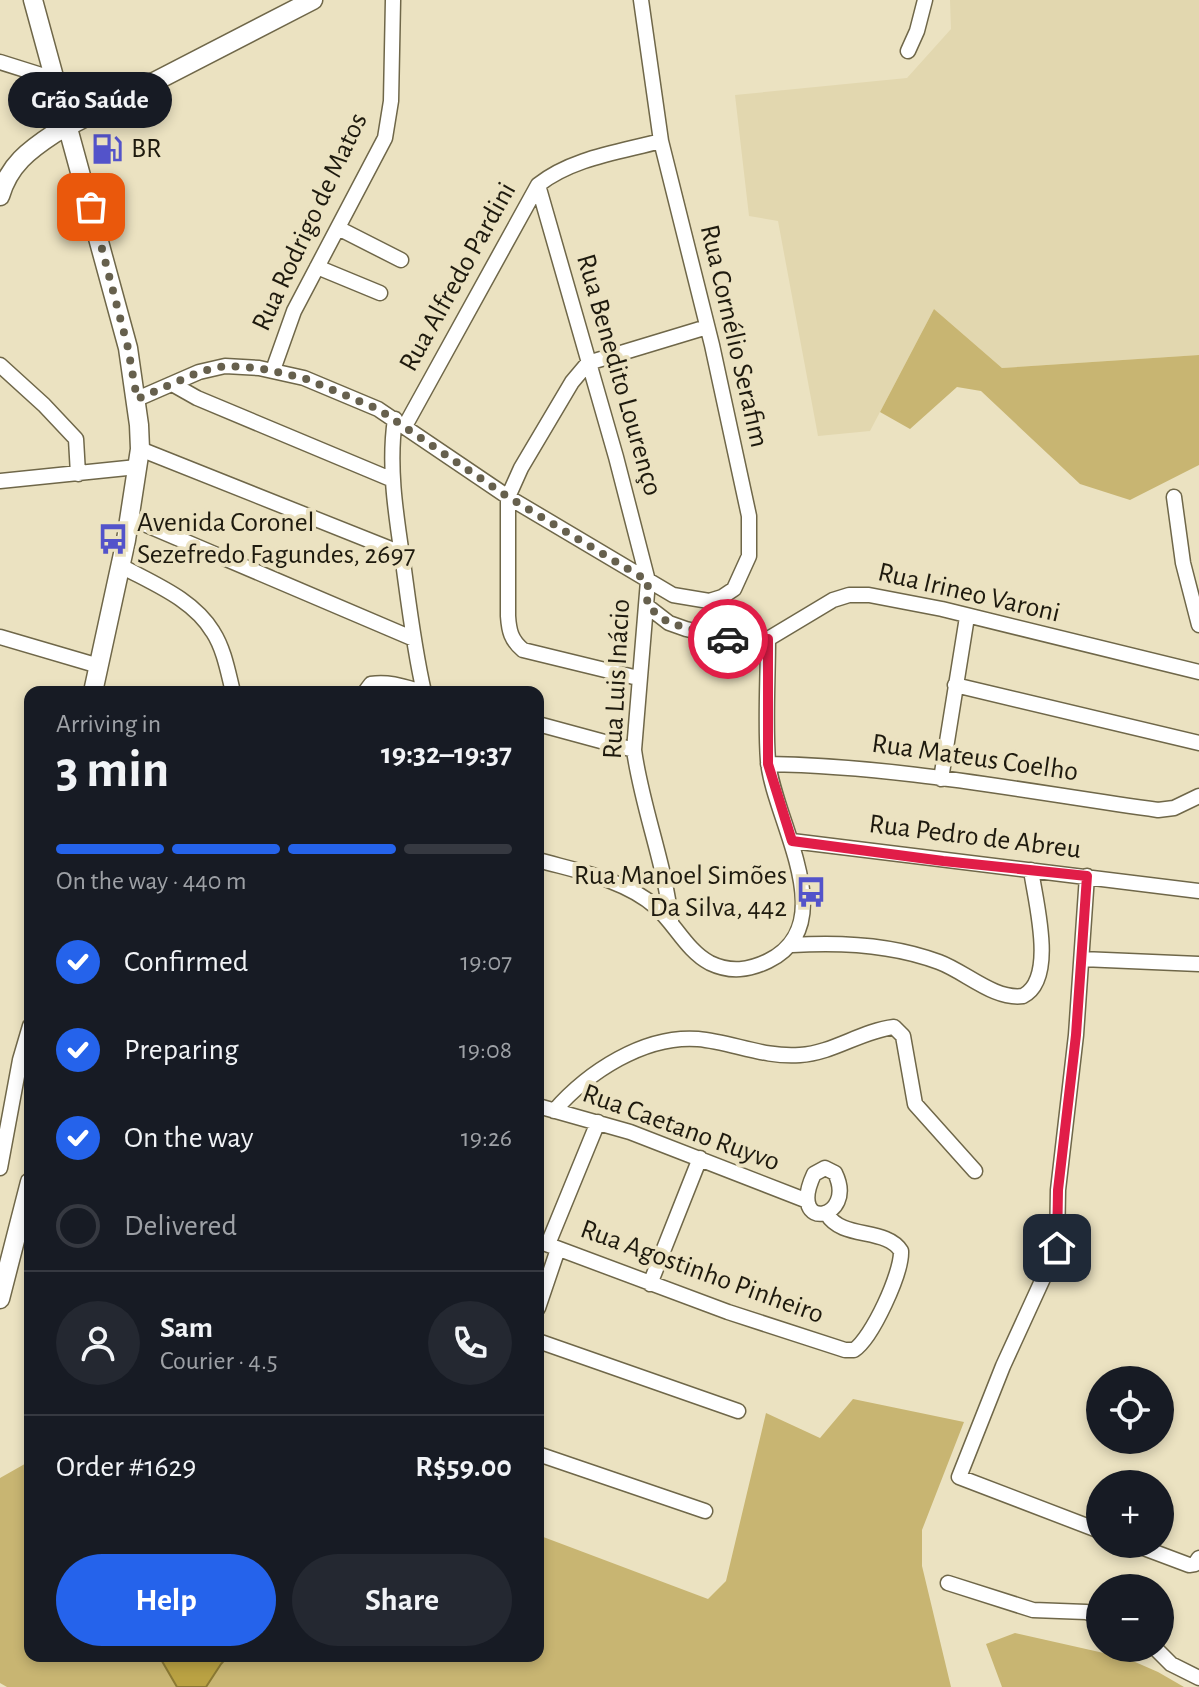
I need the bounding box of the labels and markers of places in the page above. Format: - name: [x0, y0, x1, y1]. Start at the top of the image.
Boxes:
- callout: Grão Saúde: [9, 71, 173, 127]
- fuel station icon: BR: [90, 132, 124, 166]
- place label: BR: [131, 135, 162, 163]
- pin: [57, 173, 125, 241]
- place label: Avenida Coronel Sezefredo Fagundes, 2697: [137, 509, 415, 569]
- bus stop icon: Avenida Coronel Sezefredo Fagundes, 2697: [96, 522, 130, 556]
- place label: Rua Manoel Simões Da Silva, 442: [574, 862, 787, 922]
- bus stop icon: Rua Manoel Simões Da Silva, 442: [794, 875, 828, 909]
- pin: [1023, 1214, 1091, 1282]

